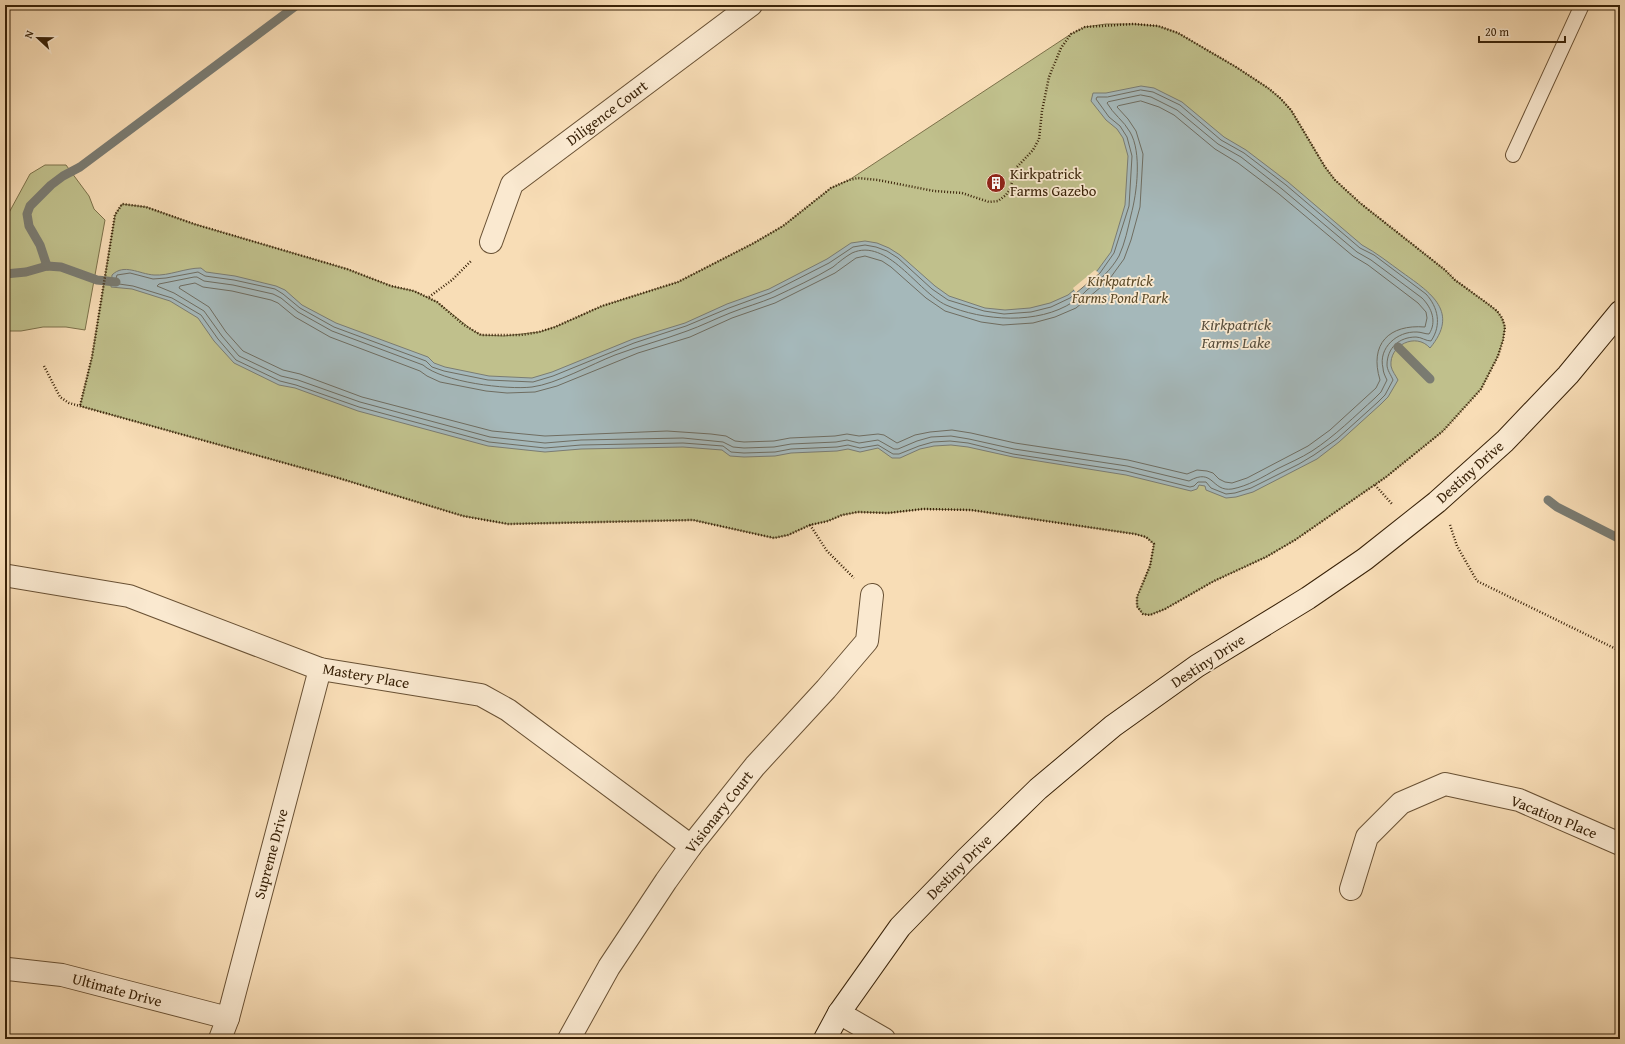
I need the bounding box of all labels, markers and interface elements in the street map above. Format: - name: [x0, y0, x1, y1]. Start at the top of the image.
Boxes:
- north arrow: [18, 18, 58, 58]
- scale bar: [1479, 18, 1565, 44]
- text: 20 m: [1485, 23, 1509, 40]
- text: N: [20, 27, 38, 41]
- street label: Diligence Court: [562, 75, 652, 150]
- place label: Kirkpatrick Farms Gazebo: [1010, 163, 1097, 201]
- building icon: Kirkpatrick Farms Gazebo: [985, 172, 1007, 194]
- park label: Kirkpatrick Farms Pond Park: [1071, 270, 1168, 308]
- water label: Kirkpatrick Farms Lake: [1200, 312, 1272, 354]
- street label: Destiny Drive: [1431, 436, 1508, 508]
- street label: Destiny Drive: [1167, 629, 1249, 692]
- street label: Mastery Place: [321, 658, 411, 693]
- street label: Visionary Court: [680, 765, 758, 857]
- street label: Vacation Place: [1508, 790, 1601, 843]
- street label: Supreme Drive: [248, 806, 293, 901]
- street label: Destiny Drive: [921, 829, 996, 904]
- street label: Ultimate Drive: [70, 967, 164, 1012]

